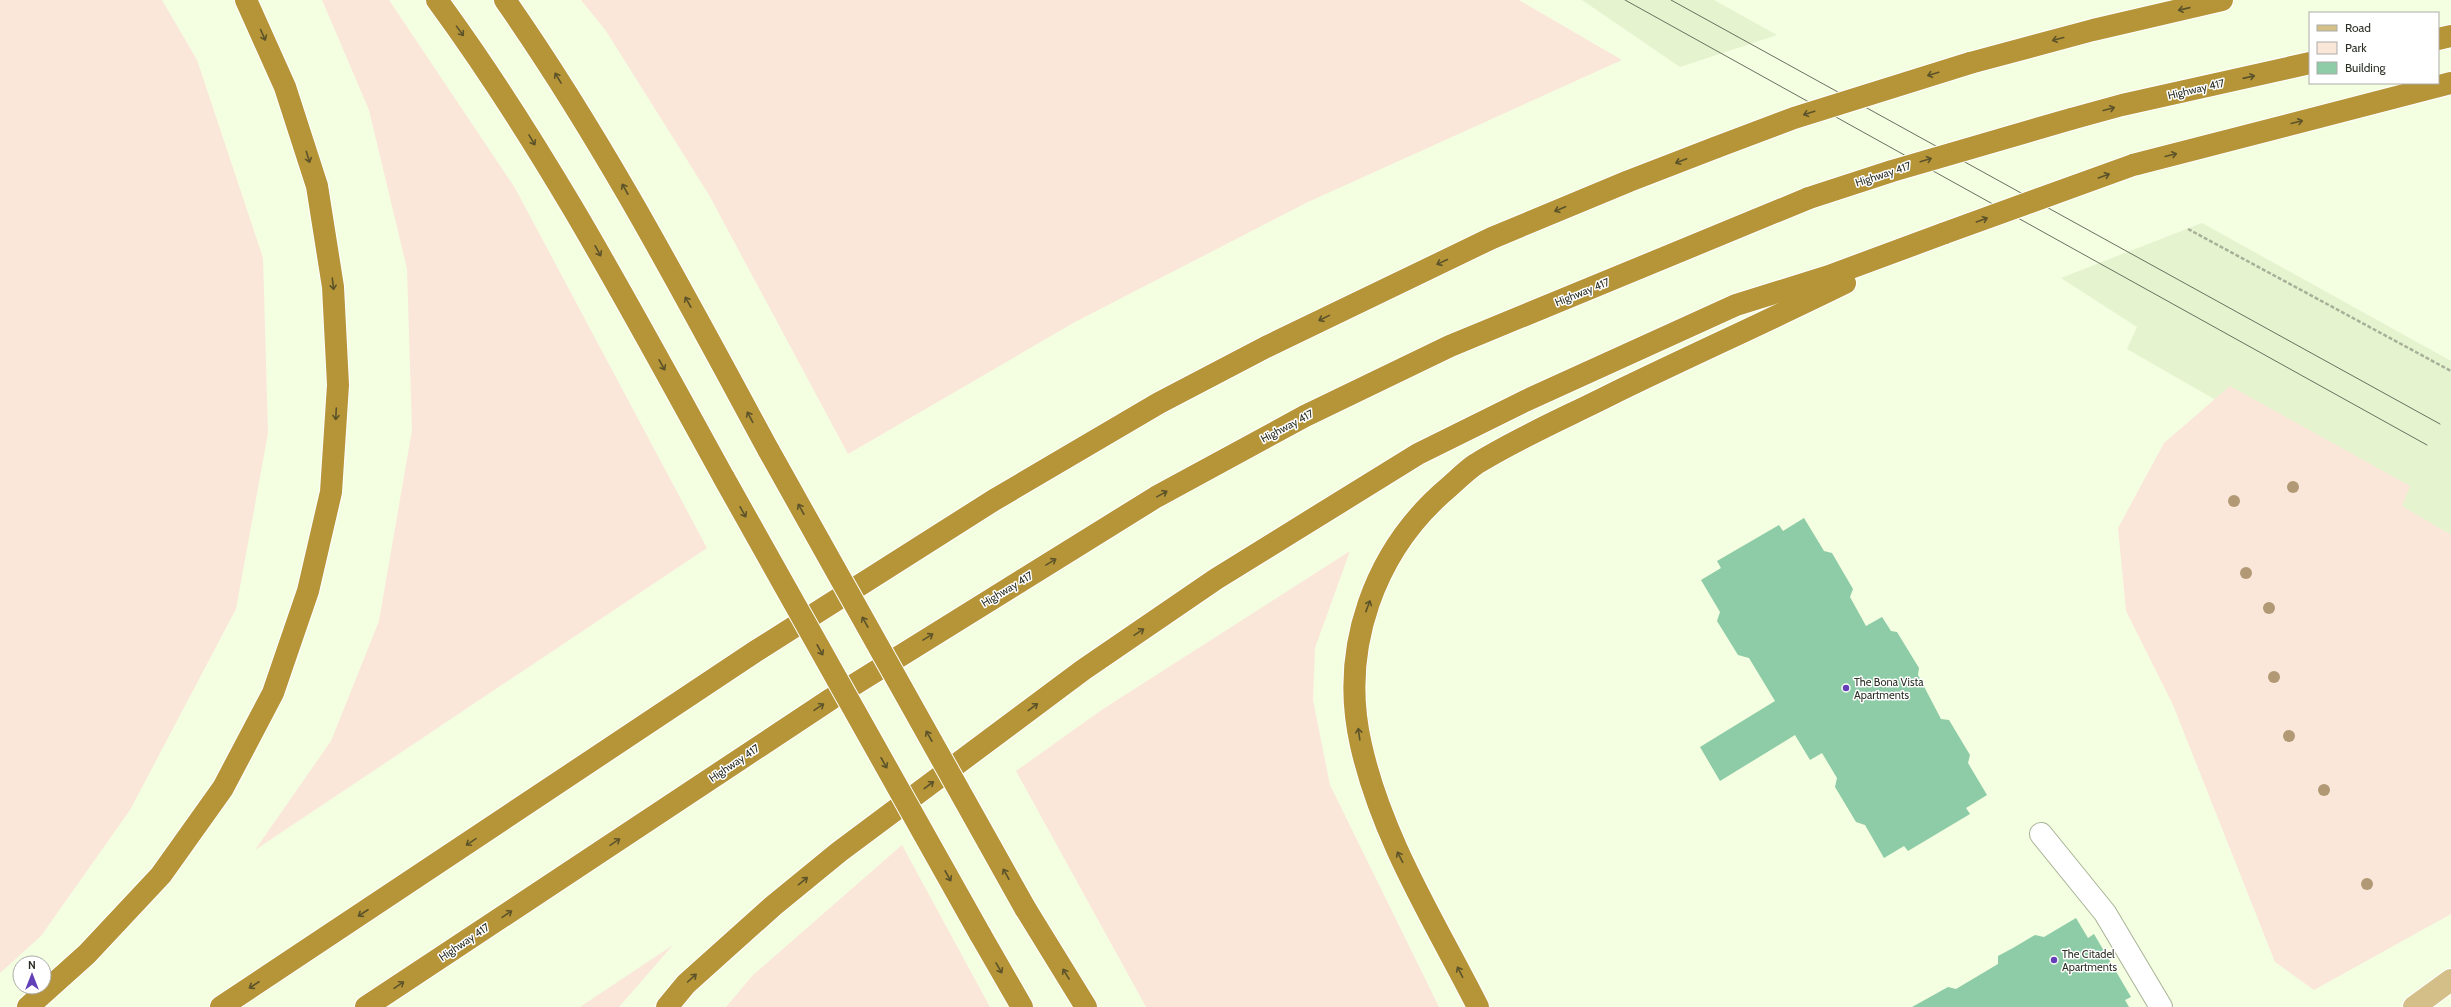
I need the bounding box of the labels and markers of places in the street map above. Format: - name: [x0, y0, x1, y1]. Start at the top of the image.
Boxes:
- place label: The Bona Vista Apartments: [1854, 675, 1924, 702]
- marker: The Bona Vista Apartments: [1841, 683, 1851, 693]
- place label: The Citadel Apartments: [2062, 947, 2117, 974]
- marker: The Citadel Apartments: [2049, 955, 2059, 965]

